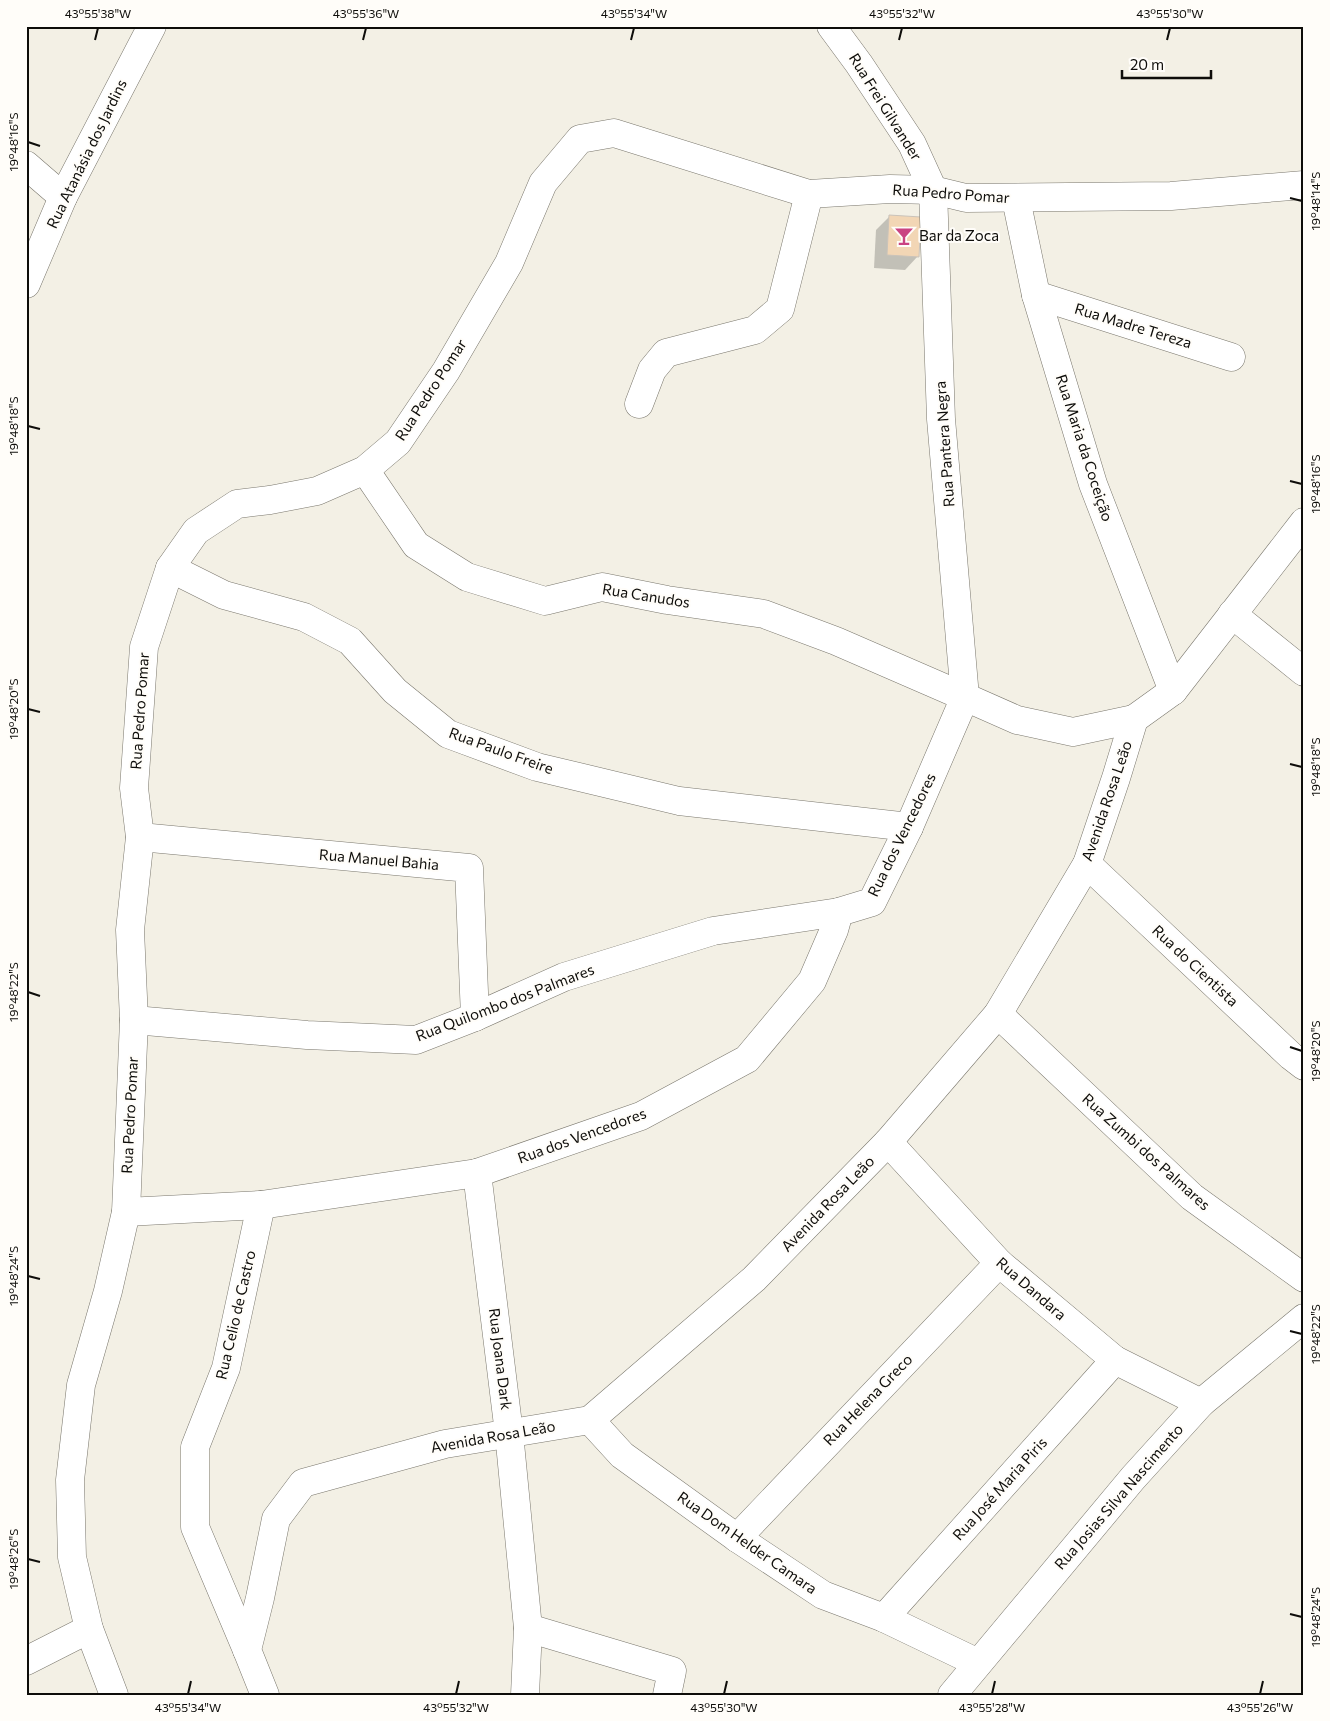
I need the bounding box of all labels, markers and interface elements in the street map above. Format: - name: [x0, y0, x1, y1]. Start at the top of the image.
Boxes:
- text: 43°55'38"W: [65, 6, 131, 20]
- text: 43°55'36"W: [333, 6, 399, 20]
- text: 43°55'34"W: [601, 6, 667, 20]
- text: 43°55'32"W: [869, 6, 935, 20]
- text: 43°55'30"W: [1136, 6, 1204, 20]
- scale bar: [1122, 48, 1211, 80]
- street label: Rua Frei Gilvander: [846, 50, 926, 163]
- text: 20 m: [1130, 55, 1164, 73]
- street label: Rua Atanásia dos Jardins: [42, 76, 130, 231]
- text: 19°48'16"S: [6, 113, 20, 171]
- text: 19°48'14"S: [1308, 172, 1322, 230]
- street label: Rua Pedro Pomar: [892, 180, 1010, 206]
- bar icon: Bar da Zoca: [893, 225, 915, 247]
- place label: Bar da Zoca: [919, 226, 999, 244]
- street label: Rua Madre Tereza: [1073, 299, 1194, 351]
- street label: Rua Pedro Pomar: [391, 335, 470, 444]
- street label: Rua Maria da Coceição: [1053, 372, 1117, 524]
- street label: Rua Pantera Negra: [931, 380, 957, 508]
- text: 19°48'18"S: [6, 397, 20, 455]
- text: 19°48'16"S: [1308, 455, 1322, 513]
- street label: Rua Canudos: [601, 579, 691, 611]
- street label: Rua Pedro Pomar: [126, 652, 152, 770]
- text: 19°48'20"S: [6, 679, 20, 739]
- street label: Rua Paulo Freire: [447, 723, 556, 777]
- street label: Avenida Rosa Leão: [1077, 738, 1135, 863]
- text: 19°48'18"S: [1308, 738, 1322, 796]
- street label: Rua dos Vencedores: [863, 770, 939, 899]
- street label: Rua Manuel Bahia: [318, 845, 440, 873]
- street label: Rua do Cientista: [1149, 921, 1242, 1010]
- street label: Rua Quilombo dos Palmares: [413, 960, 597, 1044]
- text: 19°48'22"S: [6, 962, 20, 1022]
- text: 19°48'20"S: [1308, 1021, 1322, 1081]
- street label: Rua Pedro Pomar: [117, 1056, 141, 1174]
- street label: Rua Zumbi dos Palmares: [1079, 1089, 1214, 1214]
- street label: Rua dos Vencedores: [515, 1103, 649, 1167]
- street label: Avenida Rosa Leão: [777, 1152, 878, 1255]
- text: 19°48'24"S: [6, 1246, 20, 1306]
- street label: Rua Celio de Castro: [211, 1248, 259, 1381]
- street label: Rua Dandara: [993, 1253, 1070, 1323]
- text: 19°48'22"S: [1308, 1304, 1322, 1364]
- street label: Rua Joana Dark: [486, 1307, 516, 1411]
- street label: Rua Helena Greco: [819, 1350, 916, 1449]
- street label: Avenida Rosa Leão: [429, 1416, 557, 1456]
- street label: Rua Josias Silva Nascimento: [1050, 1420, 1186, 1573]
- street label: Rua José Maria Piris: [948, 1433, 1050, 1544]
- street label: Rua Dom Helder Camara: [674, 1487, 821, 1597]
- text: 19°48'26"S: [6, 1529, 20, 1589]
- text: 19°48'24"S: [1308, 1587, 1322, 1647]
- text: 43°55'34"W: [155, 1700, 221, 1714]
- text: 43°55'32"W: [423, 1700, 489, 1714]
- text: 43°55'30"W: [690, 1700, 758, 1714]
- text: 43°55'28"W: [959, 1700, 1025, 1714]
- text: 43°55'26"W: [1227, 1700, 1293, 1714]

